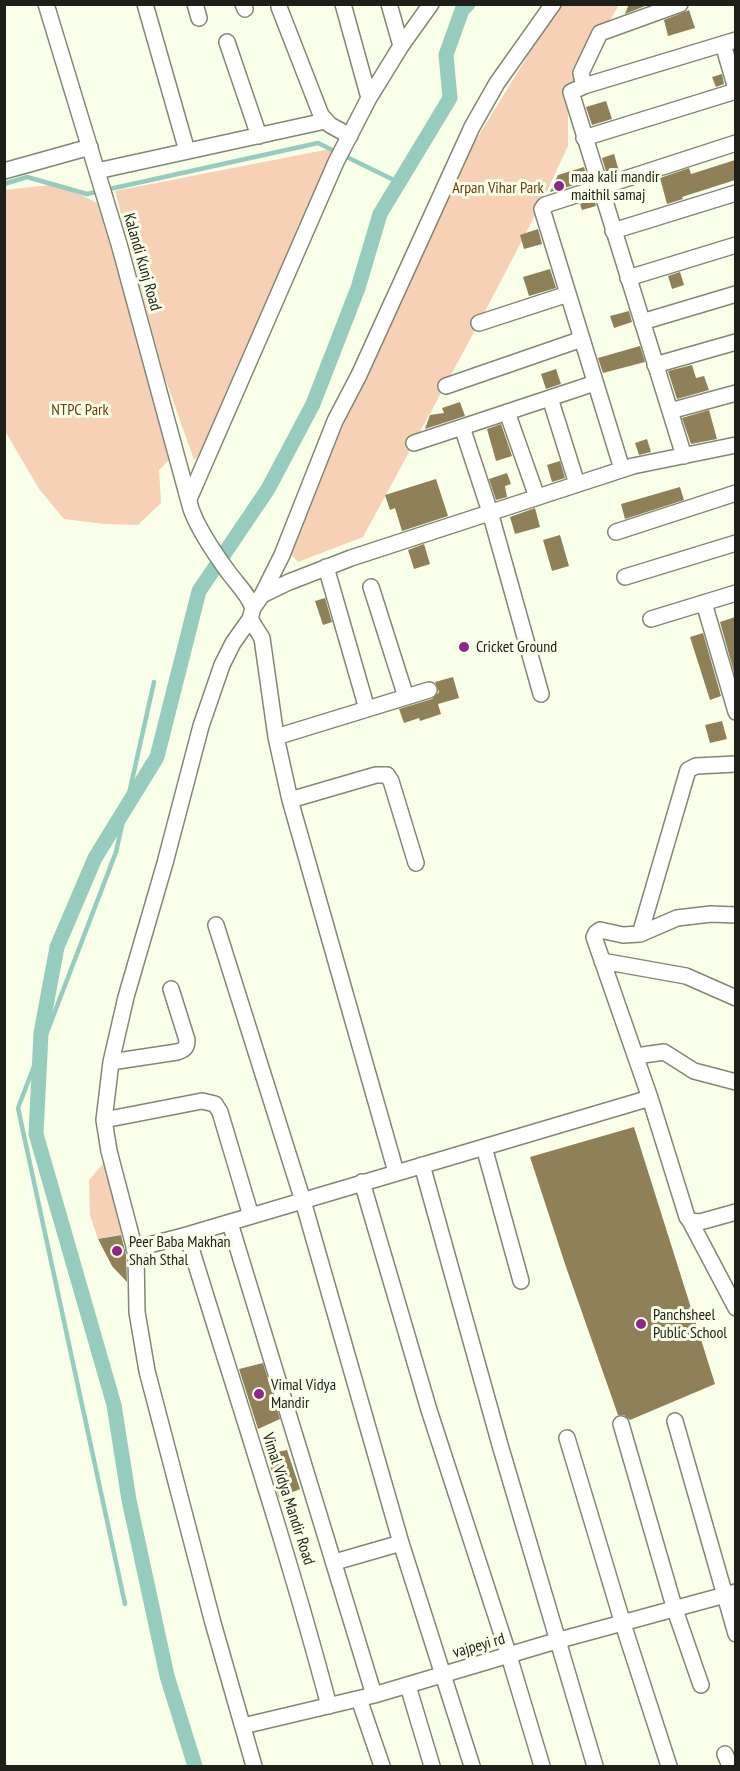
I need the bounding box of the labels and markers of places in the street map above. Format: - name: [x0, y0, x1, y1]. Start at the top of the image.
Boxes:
- place label: maa kali mandir maithil samaj: [571, 167, 659, 205]
- marker: maa kali mandir maithil samaj: [552, 179, 566, 193]
- place label: Cricket Ground: [476, 637, 557, 657]
- marker: Cricket Ground: [457, 640, 471, 654]
- place label: Peer Baba Makhan Shah Sthal: [129, 1232, 231, 1270]
- marker: Peer Baba Makhan Shah Sthal: [110, 1244, 124, 1258]
- place label: Panchsheel Public School: [653, 1305, 727, 1343]
- marker: Panchsheel Public School: [634, 1317, 648, 1331]
- place label: Vimal Vidya Mandir: [271, 1375, 336, 1413]
- marker: Vimal Vidya Mandir: [252, 1387, 266, 1401]

